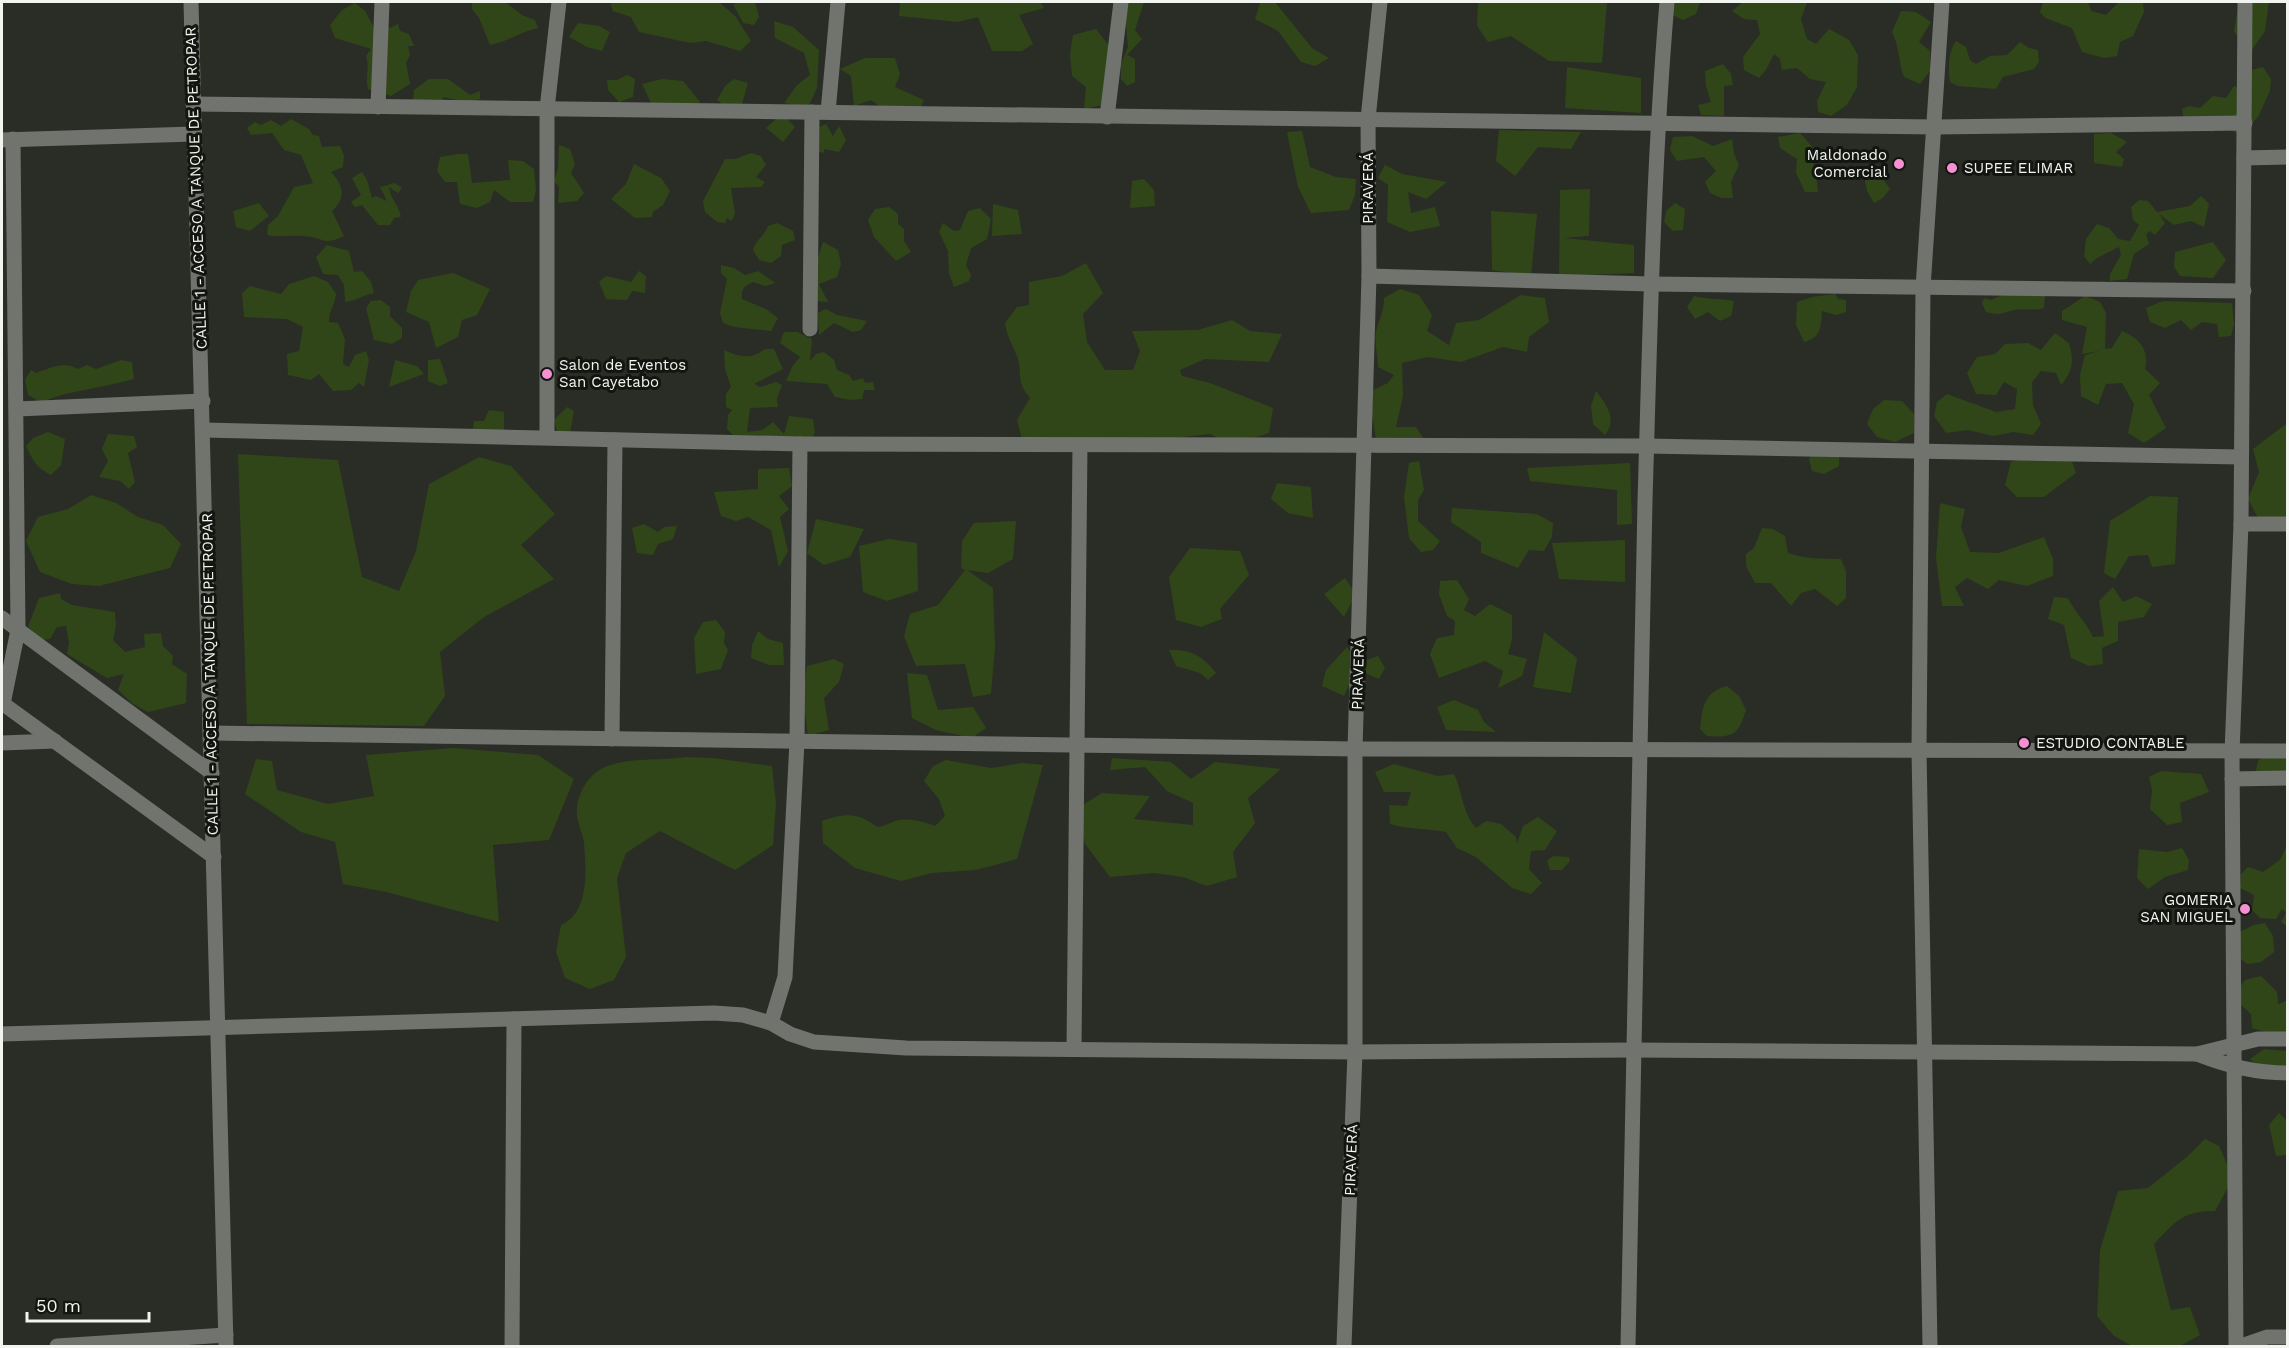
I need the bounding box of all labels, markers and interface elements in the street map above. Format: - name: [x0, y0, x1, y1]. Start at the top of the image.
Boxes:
- street label: CALLE 1 - ACCESO A TANQUE DE PETROPAR: [181, 26, 211, 349]
- place label: Maldonado Comercial: [1807, 146, 1887, 181]
- street label: PIRAVERÁ: [1359, 152, 1377, 224]
- marker: Maldonado Comercial: [1892, 157, 1906, 171]
- place label: SUPEE ELIMAR: [1964, 159, 2073, 177]
- marker: SUPEE ELIMAR: [1945, 161, 1959, 175]
- place label: Salon de Eventos San Cayetabo: [559, 356, 686, 391]
- marker: Salon de Eventos San Cayetabo: [540, 367, 554, 381]
- street label: CALLE 1 - ACCESO A TANQUE DE PETROPAR: [198, 513, 222, 835]
- street label: PIRAVERÁ: [1348, 638, 1368, 710]
- place label: ESTUDIO CONTABLE: [2036, 734, 2184, 752]
- marker: ESTUDIO CONTABLE: [2017, 736, 2031, 750]
- place label: GOMERIA SAN MIGUEL: [2140, 891, 2233, 926]
- marker: GOMERIA SAN MIGUEL: [2238, 902, 2252, 916]
- street label: PIRAVERÁ: [1341, 1124, 1361, 1196]
- scale bar: [27, 1285, 148, 1323]
- text: 50 m: [36, 1295, 81, 1316]

